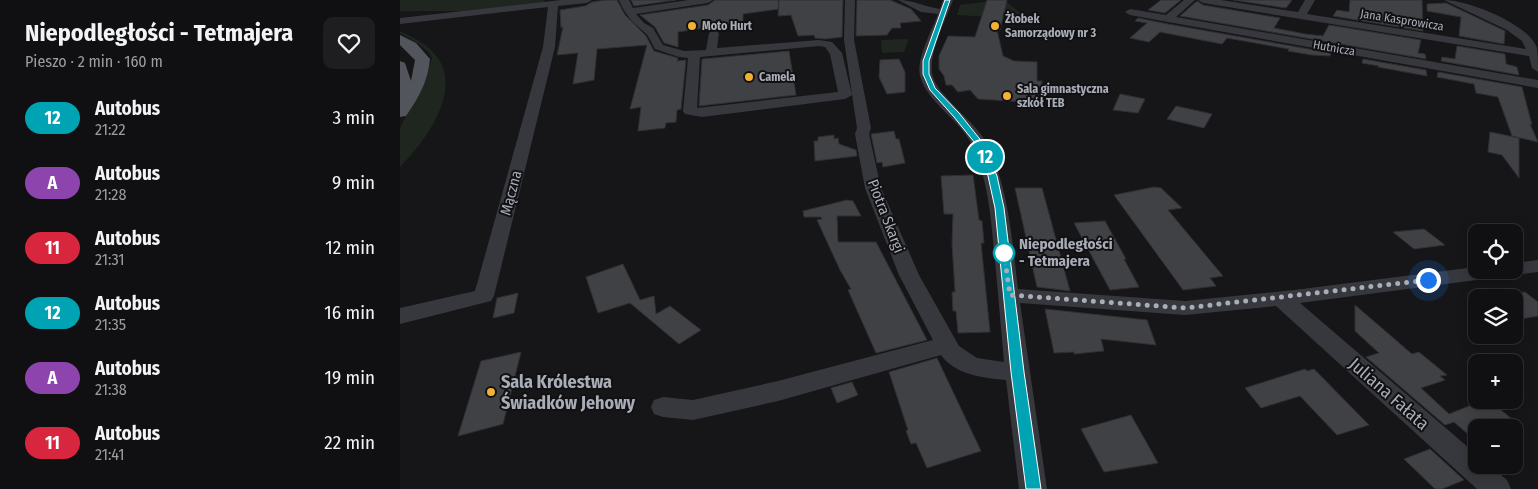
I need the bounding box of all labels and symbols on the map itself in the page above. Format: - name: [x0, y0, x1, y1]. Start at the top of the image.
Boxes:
- street label: Jana Kasprowicza: [1359, 6, 1445, 34]
- place label: Żłobek Samorządowy nr 3: [1005, 11, 1096, 41]
- place label: Moto Hurt: [702, 19, 753, 33]
- marker: Moto Hurt: [686, 20, 698, 32]
- marker: Żłobek Samorządowy nr 3: [989, 20, 1001, 32]
- street label: Hutnicza: [1312, 37, 1356, 59]
- place label: Camela: [759, 70, 796, 84]
- marker: Camela: [743, 71, 755, 83]
- place label: Sala gimnastyczna szkół TEB: [1017, 82, 1109, 110]
- marker: Sala gimnastyczna szkół TEB: [1001, 90, 1013, 102]
- line badge: 12: [962, 141, 1008, 173]
- street label: Mączna: [496, 169, 526, 217]
- street label: Piotra Skargi: [864, 177, 908, 255]
- place label: Niepodległości - Tetmajera: [1019, 235, 1113, 270]
- marker: Niepodległości - Tetmajera: [993, 242, 1015, 264]
- your location: [1416, 268, 1441, 293]
- street label: Juliana Fałata: [1344, 353, 1434, 435]
- place label: Sala Królestwa Świadków Jehowy: [501, 371, 636, 414]
- marker: Sala Królestwa Świadków Jehowy: [485, 386, 497, 398]

